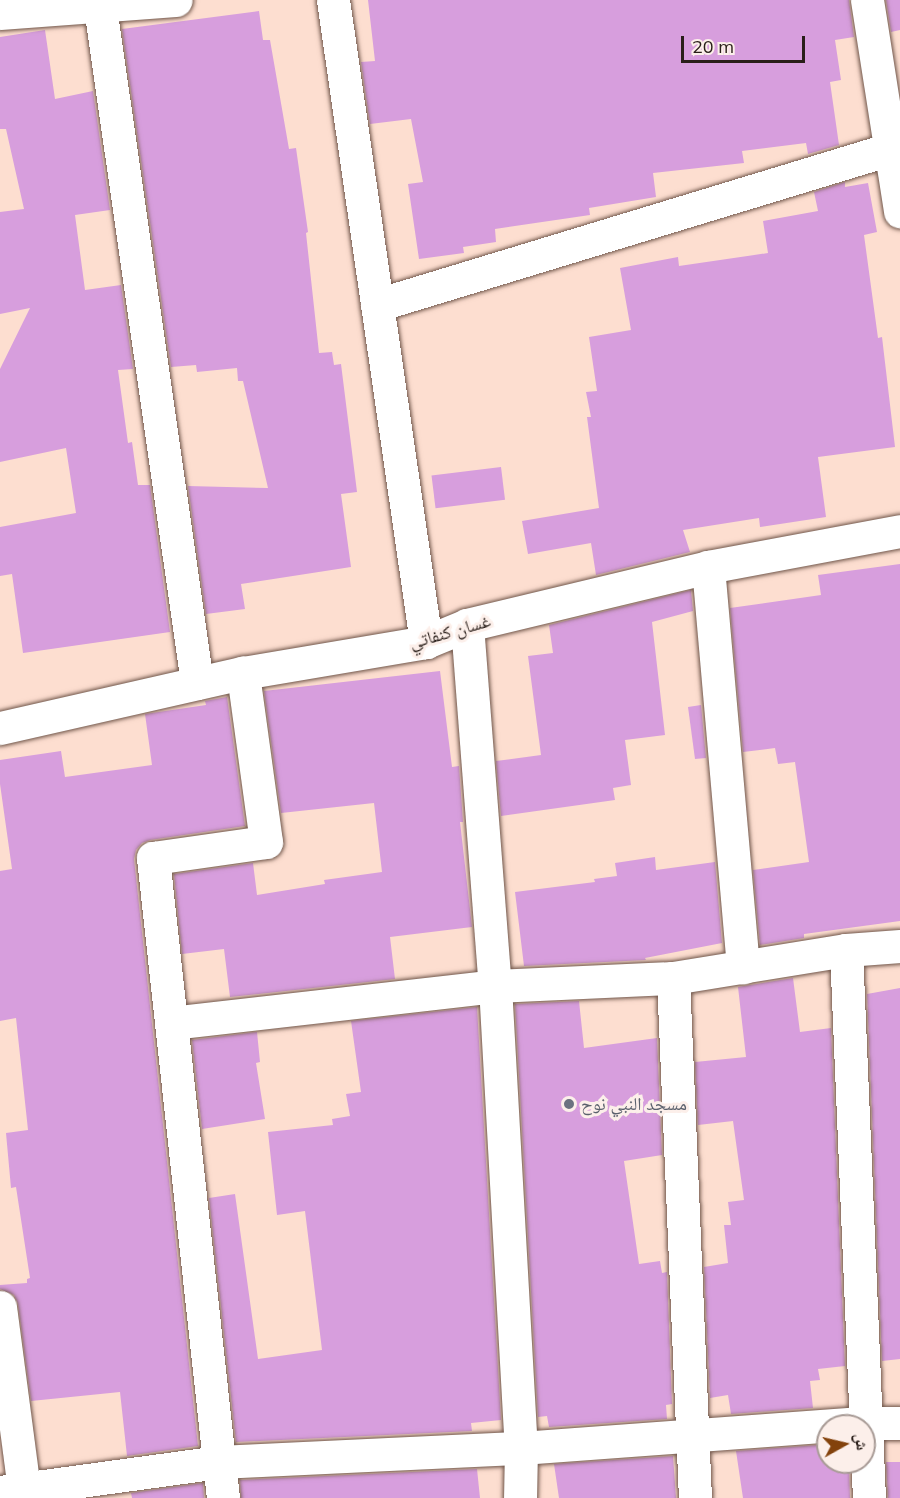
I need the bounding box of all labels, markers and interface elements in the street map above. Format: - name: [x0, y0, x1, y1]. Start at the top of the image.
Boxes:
- scale bar: [684, 24, 808, 62]
- text: 20 m: [692, 35, 734, 58]
- street label: غسان كنفاتي: [407, 610, 493, 654]
- place label: مسجد النبي نوح: [581, 1093, 687, 1115]
- marker: مسجد النبي نوح: [562, 1097, 576, 1111]
- north arrow: [816, 1414, 876, 1474]
- text: ش: [851, 1432, 873, 1452]

